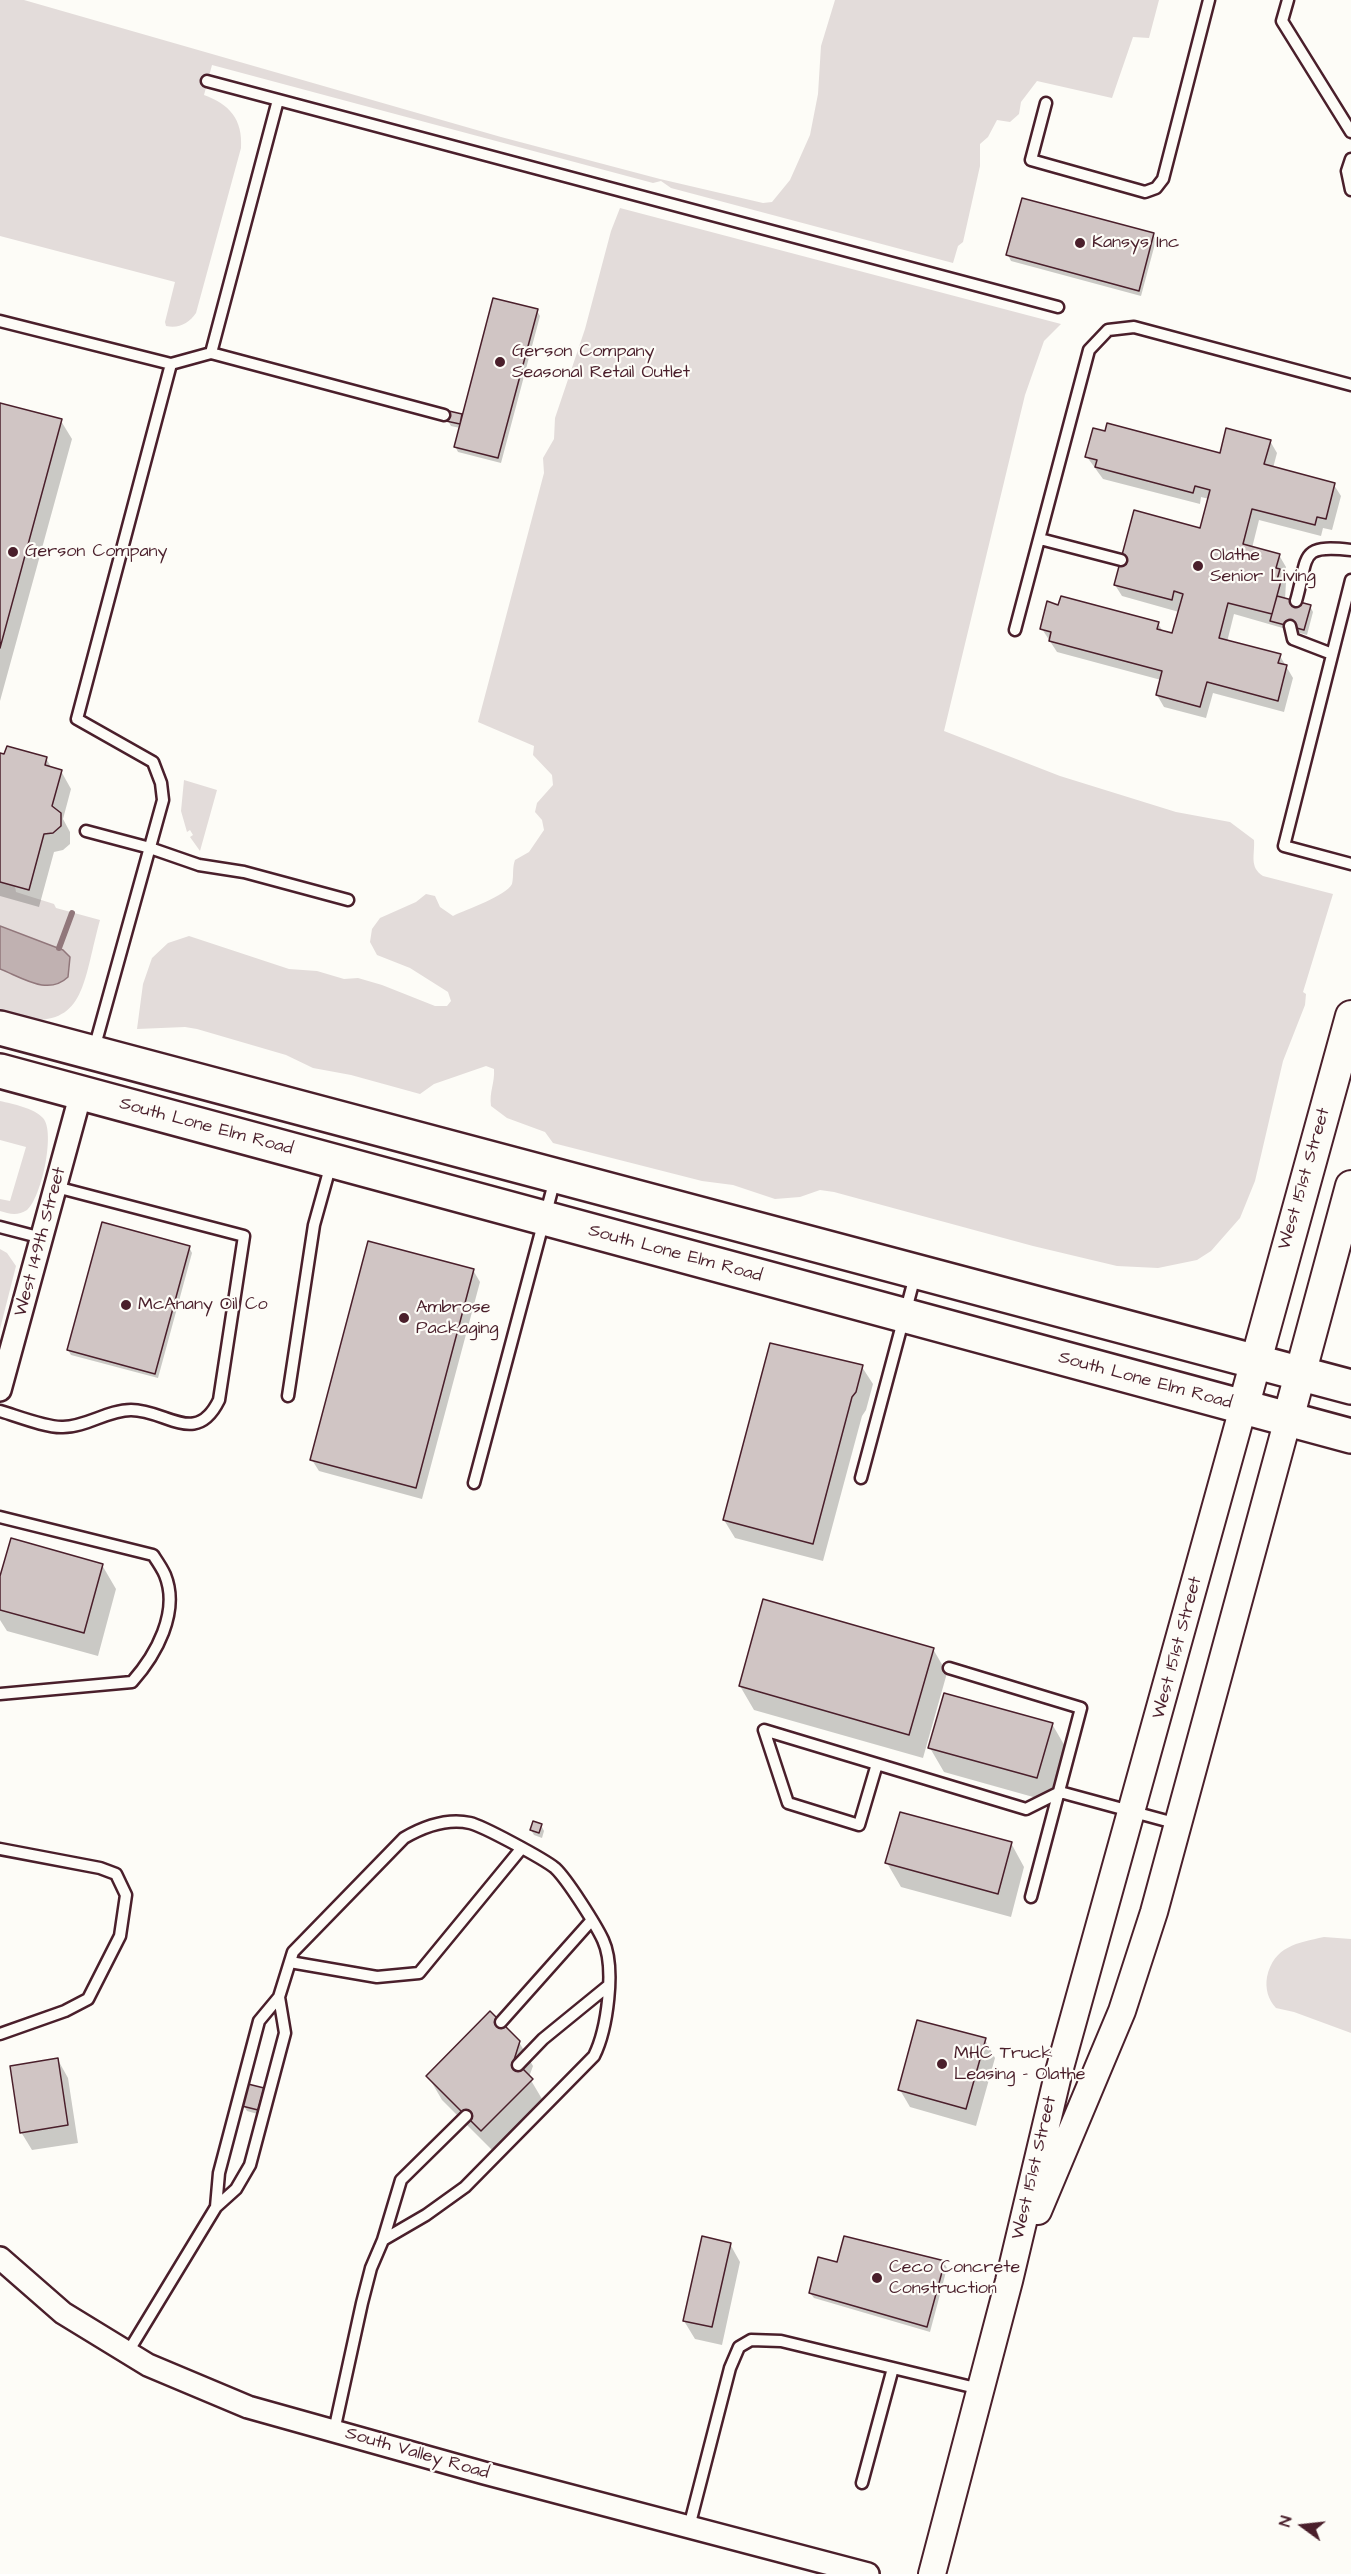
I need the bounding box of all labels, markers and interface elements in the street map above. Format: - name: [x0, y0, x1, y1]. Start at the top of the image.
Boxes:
- place label: Kansys Inc: [1092, 232, 1179, 254]
- marker: Kansys Inc: [1073, 236, 1087, 250]
- place label: Gerson Company Seasonal Retail Outlet: [512, 341, 690, 384]
- marker: Gerson Company Seasonal Retail Outlet: [493, 355, 507, 369]
- place label: Gerson Company: [25, 541, 167, 563]
- marker: Gerson Company: [6, 545, 20, 559]
- place label: Olathe Senior Living: [1210, 545, 1316, 588]
- marker: Olathe Senior Living: [1191, 559, 1205, 573]
- street label: South Lone Elm Road: [117, 1093, 295, 1161]
- street label: West 151st Street: [1274, 1106, 1336, 1252]
- street label: West 149th Street: [11, 1165, 71, 1319]
- street label: South Lone Elm Road: [586, 1220, 764, 1288]
- place label: McAnany Oil Co: [138, 1294, 268, 1316]
- place label: Ambrose Packaging: [416, 1297, 499, 1340]
- marker: McAnany Oil Co: [119, 1298, 133, 1312]
- marker: Ambrose Packaging: [397, 1311, 411, 1325]
- street label: South Lone Elm Road: [1056, 1347, 1234, 1415]
- street label: West 151st Street: [1149, 1574, 1207, 1722]
- place label: MHC Truck Leasing - Olathe: [954, 2043, 1085, 2086]
- marker: MHC Truck Leasing - Olathe: [935, 2057, 949, 2071]
- street label: West 151st Street: [1008, 2094, 1062, 2242]
- place label: Ceco Concrete Construction: [889, 2257, 1020, 2300]
- marker: Ceco Concrete Construction: [870, 2271, 884, 2285]
- street label: South Valley Road: [343, 2423, 491, 2485]
- north arrow: [1273, 2496, 1333, 2556]
- text: N: [1274, 2514, 1298, 2529]

